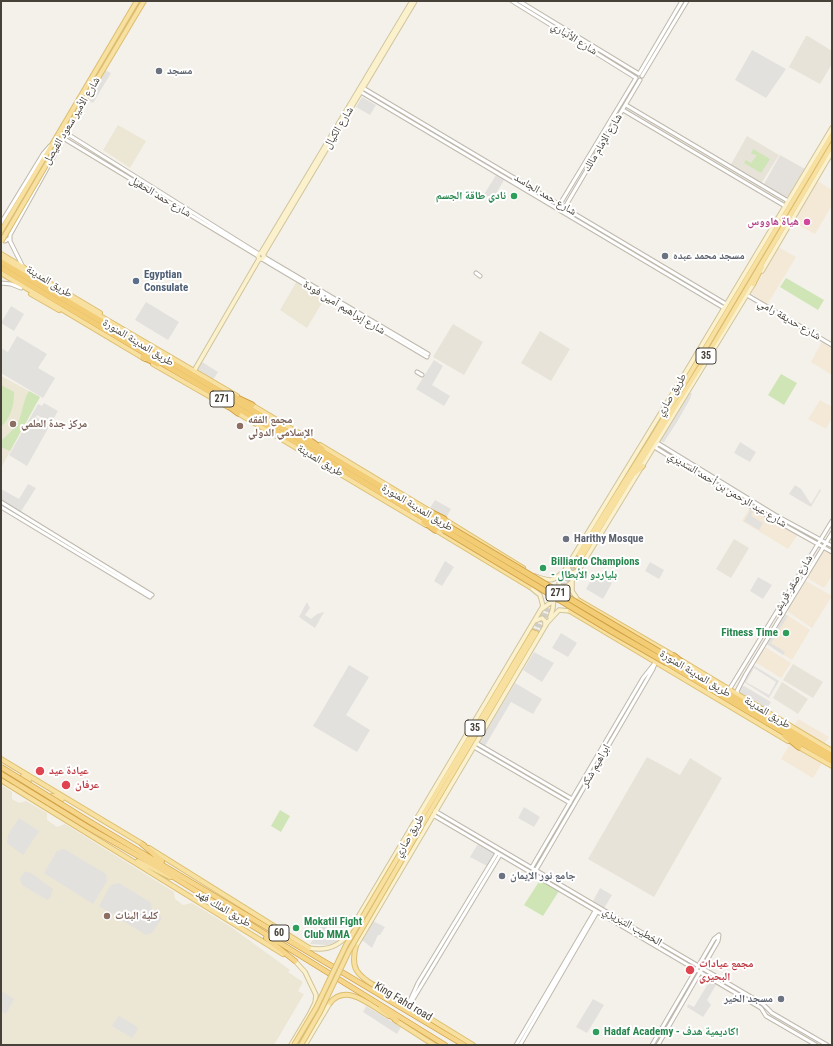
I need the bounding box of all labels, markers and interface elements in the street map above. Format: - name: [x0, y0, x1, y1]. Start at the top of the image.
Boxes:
- street label: شارع الأنباري: [549, 20, 599, 58]
- place label: مسجد: [167, 64, 192, 78]
- marker: مسجد: [154, 66, 164, 76]
- street label: شارع الأمير سعود الفيصل: [41, 75, 103, 167]
- street label: شارع الكيال: [321, 105, 357, 151]
- street label: شارع الإمام مالك: [580, 111, 626, 175]
- street label: شارع حمد الجاسد: [512, 171, 578, 219]
- street label: شارع حمد الحقيل: [127, 173, 193, 221]
- place label: نادي طاقة الجسم: [436, 189, 506, 203]
- marker: نادي طاقة الجسم: [509, 191, 519, 201]
- place label: هياة هاووس: [748, 215, 799, 229]
- marker: هياة هاووس: [802, 217, 812, 227]
- place label: مسجد محمد عبده: [673, 249, 745, 263]
- marker: مسجد محمد عبده: [660, 251, 670, 261]
- street label: طريق المدينة: [23, 263, 75, 301]
- place label: Egyptian Consulate: [144, 268, 188, 294]
- marker: Egyptian Consulate: [131, 276, 141, 286]
- street label: شارع إبراهيم آمين فودة: [301, 278, 387, 338]
- street label: شارع حديقة رامي: [755, 297, 823, 343]
- street label: طريق المدينة المنورة: [100, 317, 176, 369]
- road number: 35: [696, 348, 716, 364]
- street label: طريق صاري: [654, 371, 690, 419]
- road number: 271: [210, 391, 234, 407]
- place label: مجمع الفقه الإسلامي الدولي: [248, 413, 313, 439]
- place label: مركز جدة العلمي: [21, 417, 87, 431]
- marker: مركز جدة العلمي: [8, 419, 18, 429]
- marker: مجمع الفقه الإسلامي الدولي: [235, 421, 245, 431]
- street label: طريق المدينة: [294, 442, 346, 480]
- street label: شارع عبد الرحمن بن أحمد السديري: [665, 449, 789, 531]
- street label: طريق المدينة المنورة: [379, 482, 455, 534]
- place label: Harithy Mosque: [574, 532, 644, 546]
- marker: Harithy Mosque: [561, 534, 571, 544]
- street label: شارع صقر قريش: [770, 553, 816, 617]
- place label: Billiardo Champions - بلياردو الأبطال: [551, 555, 640, 581]
- marker: Billiardo Champions - بلياردو الأبطال: [538, 563, 548, 573]
- road number: 271: [546, 585, 570, 601]
- place label: Fitness Time: [721, 626, 778, 640]
- marker: Fitness Time: [781, 628, 791, 638]
- street label: طريق المدينة المنورة: [657, 648, 733, 700]
- street label: طريق المدينة: [741, 694, 793, 732]
- road number: 35: [465, 720, 485, 736]
- street label: ابراهيم شكر: [578, 742, 614, 790]
- place label: عيادة عيد: [49, 764, 89, 778]
- marker: عيادة عيد: [34, 765, 46, 777]
- place label: عرفان: [75, 778, 100, 792]
- marker: عرفان: [60, 779, 72, 791]
- street label: طريق صاري: [392, 812, 428, 860]
- place label: جامع نور الإيمان: [510, 869, 576, 883]
- marker: جامع نور الإيمان: [497, 871, 507, 881]
- street label: طريق الملك فهد: [193, 887, 253, 931]
- street label: الخطيب التبريزي: [600, 905, 664, 949]
- place label: كلية البنات: [115, 909, 158, 923]
- marker: كلية البنات: [102, 911, 112, 921]
- place label: Mokatil Fight Club MMA: [304, 915, 362, 941]
- marker: Mokatil Fight Club MMA: [291, 923, 301, 933]
- road number: 60: [269, 925, 289, 941]
- place label: مجمع عيادات البحيري: [699, 957, 753, 983]
- marker: مجمع عيادات البحيري: [684, 964, 696, 976]
- street label: King Fahd road: [372, 980, 434, 1024]
- place label: مسجد الخير: [724, 992, 773, 1006]
- marker: مسجد الخير: [776, 994, 786, 1004]
- place label: Hadaf Academy - اكاديمية هدف: [604, 1025, 739, 1039]
- marker: Hadaf Academy - اكاديمية هدف: [591, 1027, 601, 1037]

